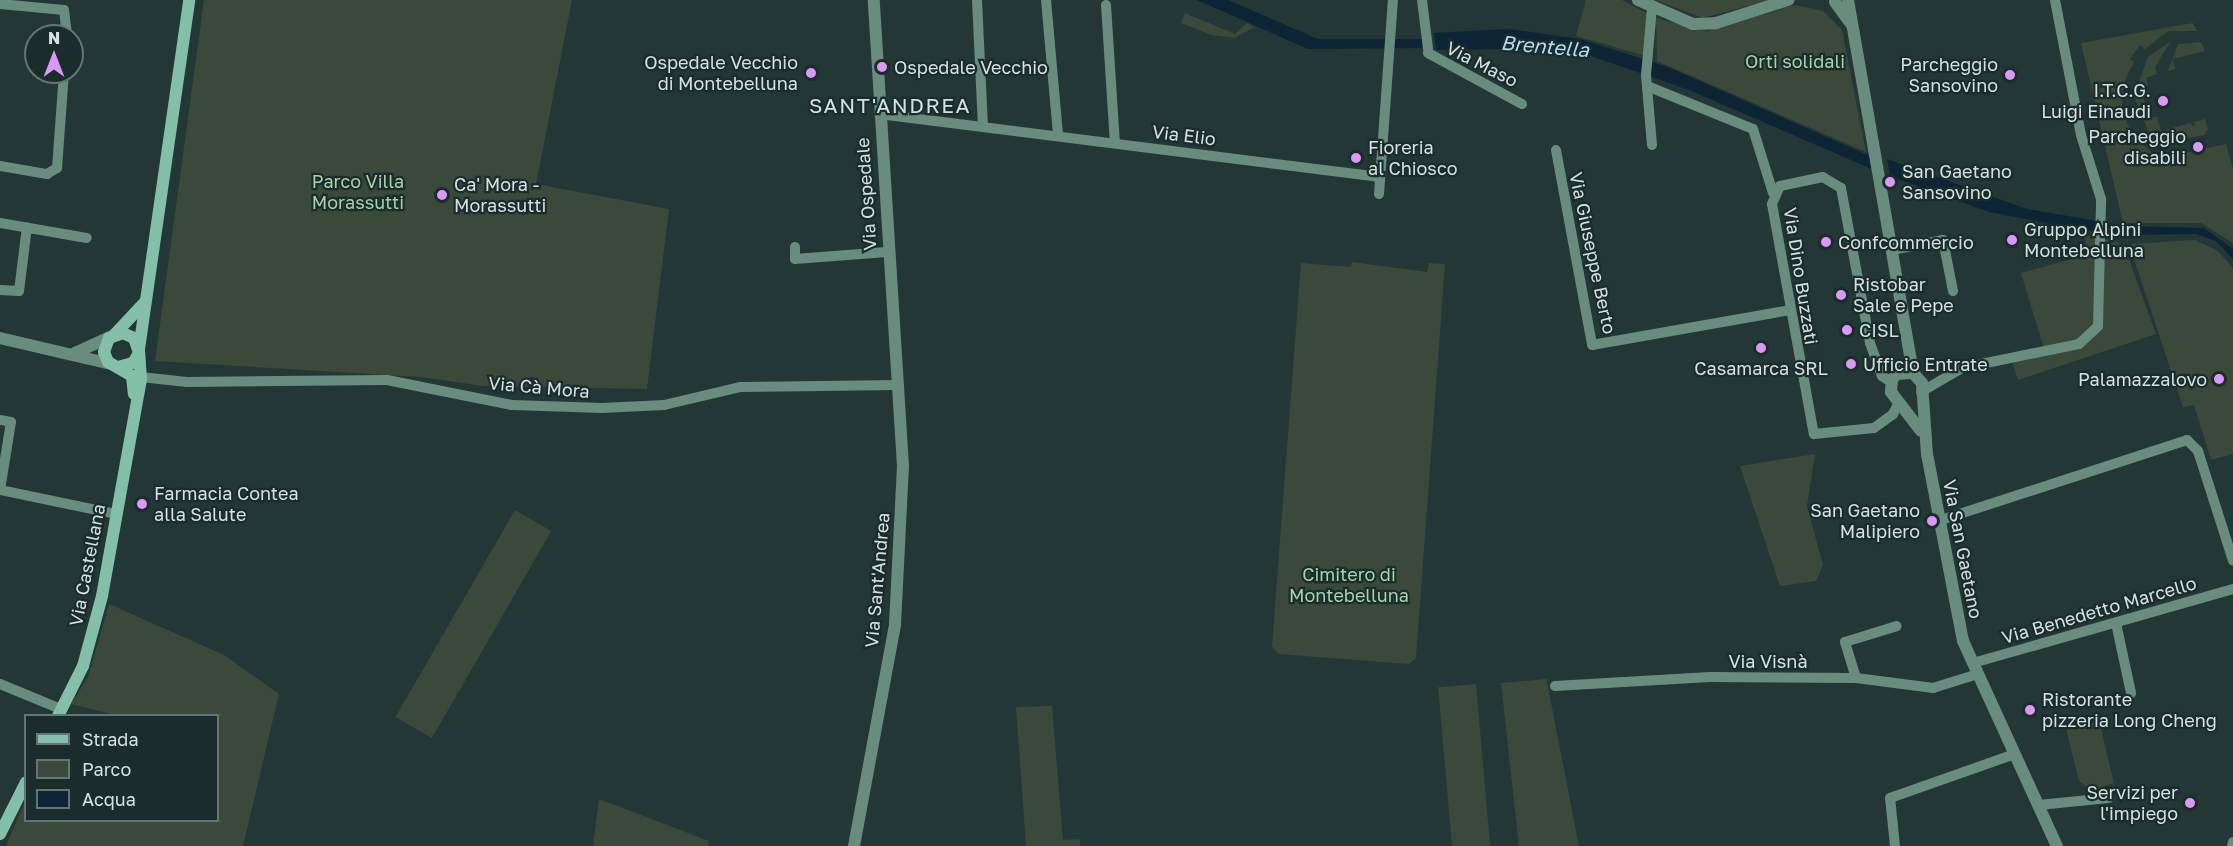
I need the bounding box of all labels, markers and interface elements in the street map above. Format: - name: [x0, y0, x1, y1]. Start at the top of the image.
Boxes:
- north arrow: [24, 24, 84, 84]
- text: N: [48, 28, 60, 48]
- water label: Brentella: [1500, 30, 1590, 62]
- street label: Via Maso: [1443, 37, 1521, 91]
- park label: Orti solidali: [1745, 50, 1845, 72]
- place label: Ospedale Vecchio di Montebelluna: [644, 52, 798, 94]
- place label: Parcheggio Sansovino: [1900, 54, 1998, 97]
- place label: Ospedale Vecchio: [894, 56, 1048, 78]
- marker: Ospedale Vecchio: [875, 60, 889, 74]
- marker: Ospedale Vecchio di Montebelluna: [802, 64, 820, 82]
- marker: Parcheggio Sansovino: [2003, 68, 2017, 82]
- place label: I.T.C.G. Luigi Einaudi: [2041, 80, 2151, 122]
- district label: SANT'ANDREA: [809, 92, 971, 118]
- marker: I.T.C.G. Luigi Einaudi: [2156, 94, 2170, 108]
- street label: Via Elio: [1151, 120, 1217, 150]
- place label: Parcheggio disabili: [2088, 126, 2186, 168]
- street label: Via Ospedale: [851, 137, 881, 251]
- place label: Fioreria al Chiosco: [1368, 137, 1458, 180]
- marker: Parcheggio disabili: [2191, 140, 2205, 154]
- marker: Fioreria al Chiosco: [1349, 151, 1363, 165]
- place label: San Gaetano Sansovino: [1902, 161, 2012, 204]
- street label: Via Giuseppe Berto: [1565, 170, 1621, 336]
- park label: Parco Villa Morassutti: [312, 171, 404, 213]
- place label: Ca' Mora - Morassutti: [454, 174, 546, 216]
- marker: San Gaetano Sansovino: [1883, 175, 1897, 189]
- marker: Ca' Mora - Morassutti: [435, 188, 449, 202]
- street label: Via Dino Buzzati: [1779, 206, 1823, 346]
- place label: Gruppo Alpini Montebelluna: [2024, 219, 2144, 262]
- place label: Confcommercio: [1838, 231, 1974, 253]
- marker: Gruppo Alpini Montebelluna: [2005, 233, 2019, 247]
- marker: Confcommercio: [1819, 235, 1833, 249]
- place label: Ristobar Sale e Pepe: [1853, 274, 1954, 316]
- marker: Ristobar Sale e Pepe: [1834, 288, 1848, 302]
- place label: CISL: [1859, 319, 1899, 341]
- marker: CISL: [1840, 323, 1854, 337]
- marker: Casamarca SRL: [1754, 341, 1768, 355]
- place label: Ufficio Entrate: [1863, 353, 1988, 375]
- place label: Casamarca SRL: [1694, 357, 1828, 379]
- marker: Ufficio Entrate: [1844, 357, 1858, 371]
- place label: Palamazzalovo: [2078, 368, 2207, 390]
- street label: Via Cà Mora: [487, 372, 591, 402]
- marker: Palamazzalovo: [2212, 372, 2226, 386]
- street label: Via San Gaetano: [1939, 478, 1987, 620]
- place label: Farmacia Contea alla Salute: [154, 483, 299, 526]
- marker: Farmacia Contea alla Salute: [135, 497, 149, 511]
- place label: San Gaetano Malipiero: [1810, 500, 1920, 542]
- street label: Via Castellana: [65, 502, 109, 628]
- street label: Via Sant'Andrea: [860, 511, 894, 649]
- marker: San Gaetano Malipiero: [1925, 514, 1939, 528]
- park label: Cimitero di Montebelluna: [1289, 564, 1409, 606]
- street label: Via Benedetto Marcello: [1999, 572, 2199, 648]
- street label: Via Visnà: [1728, 650, 1808, 672]
- place label: Ristorante pizzeria Long Cheng: [2042, 689, 2217, 732]
- marker: Ristorante pizzeria Long Cheng: [2023, 703, 2037, 717]
- legend: [24, 714, 219, 822]
- text: Strada: [82, 728, 139, 750]
- text: Parco: [82, 758, 131, 780]
- place label: Servizi per l'impiego: [2087, 782, 2178, 824]
- text: Acqua: [82, 788, 136, 810]
- marker: Servizi per l'impiego: [2183, 796, 2197, 810]

